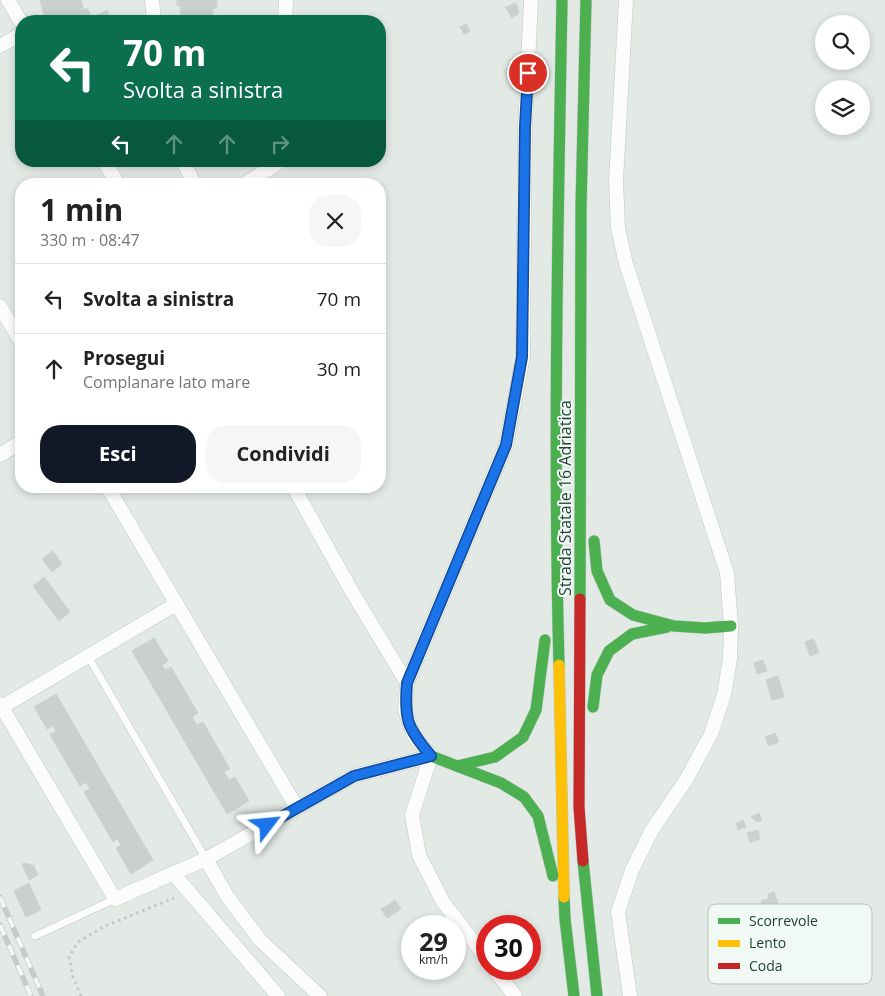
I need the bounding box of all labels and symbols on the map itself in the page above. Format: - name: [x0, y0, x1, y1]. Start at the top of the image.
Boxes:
- pin: [507, 52, 549, 94]
- street label: Strada Statale 16 Adriatica: [554, 400, 576, 596]
- position arrow: [240, 798, 292, 850]
- legend: [708, 904, 872, 984]
- text: Scorrevole: [749, 911, 818, 930]
- speed limit sign: 30: [476, 915, 541, 980]
- text: Lento: [749, 933, 786, 952]
- text: Coda: [749, 956, 783, 975]

